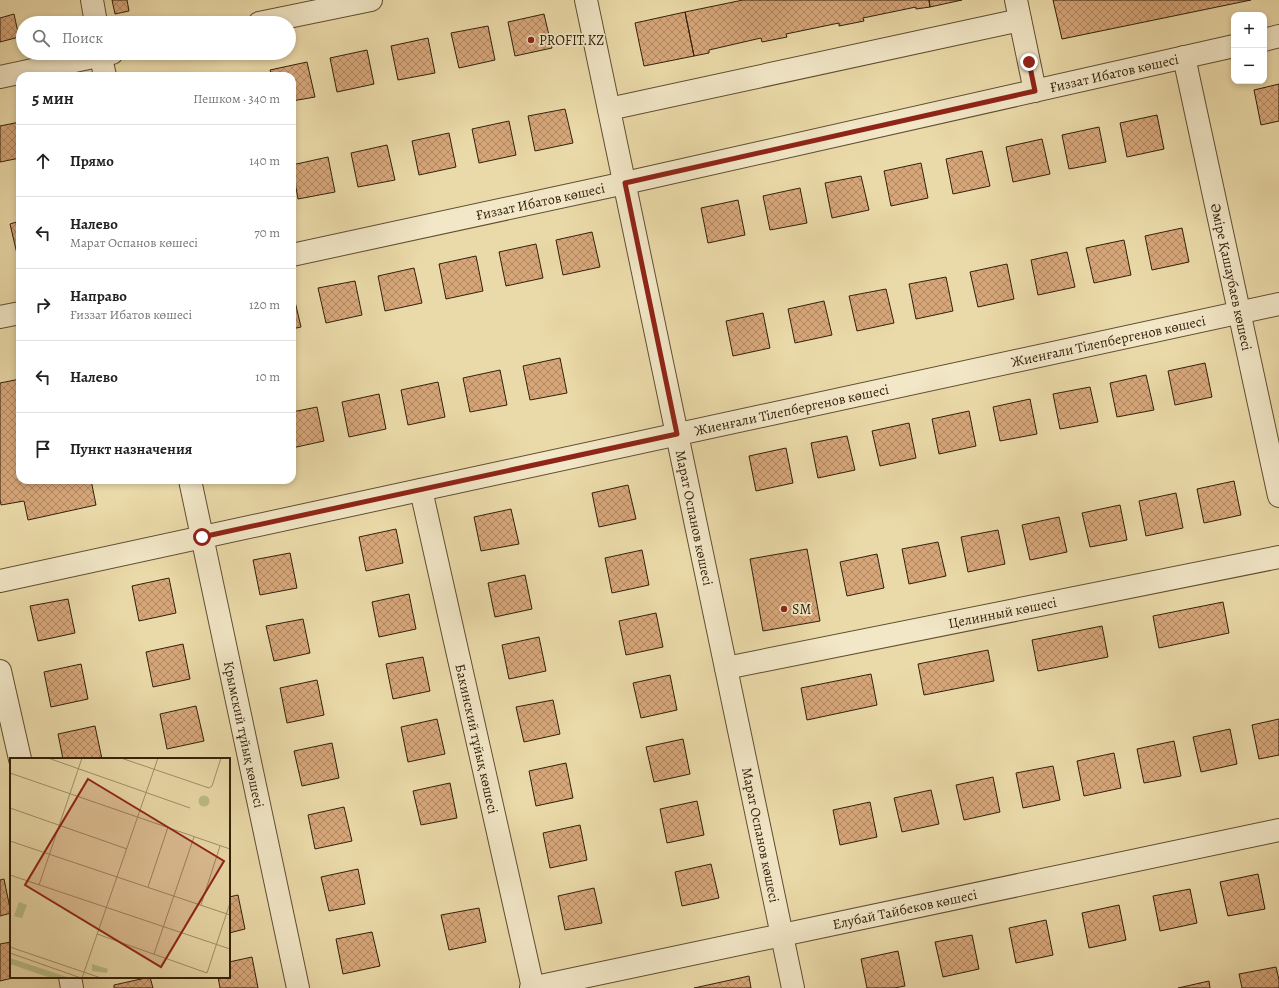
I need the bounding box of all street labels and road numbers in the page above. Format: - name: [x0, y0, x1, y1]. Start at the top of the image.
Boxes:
- street label: Ғиззат Ибатов көшесі: [1048, 50, 1181, 97]
- street label: Ғиззат Ибатов көшесі: [474, 179, 607, 225]
- street label: Әміре Қашаубаев көшесі: [1206, 201, 1256, 353]
- street label: Жиенғали Тілепбергенов көшесі: [1009, 311, 1207, 372]
- street label: Жиенғали Тілепбергенов көшесі: [693, 380, 891, 440]
- street label: Марат Оспанов көшесі: [671, 448, 717, 587]
- street label: Целинный көшесі: [947, 593, 1059, 633]
- street label: Крымский тұйық көшесі: [219, 659, 268, 810]
- street label: Бакинский тұйық көшесі: [450, 662, 503, 816]
- street label: Марат Оспанов көшесі: [737, 766, 784, 904]
- street label: Елубай Тайбеков көшесі: [831, 885, 979, 934]

